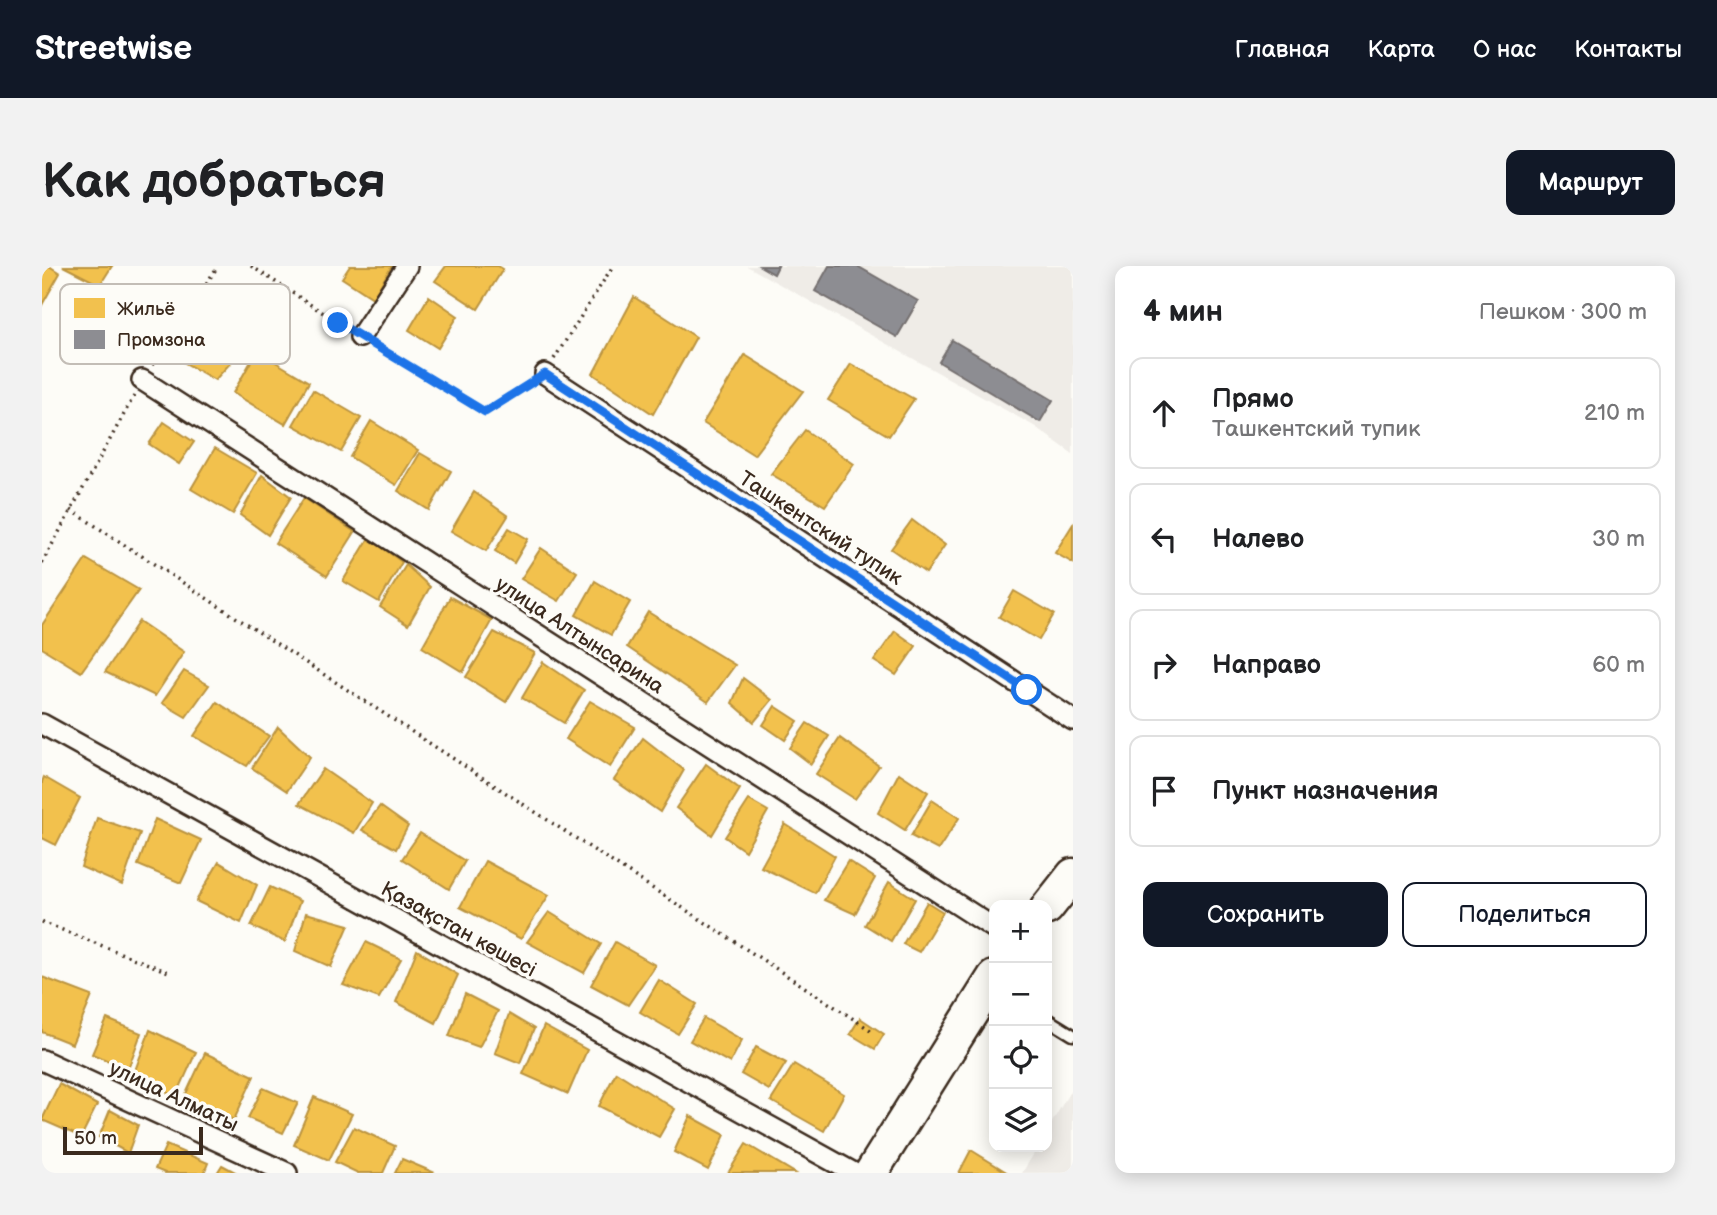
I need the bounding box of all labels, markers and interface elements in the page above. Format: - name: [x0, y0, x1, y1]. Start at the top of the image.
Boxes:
- text: Streetwise: [35, 29, 192, 69]
- text: Главная: [1235, 35, 1329, 64]
- text: Карта: [1367, 35, 1435, 64]
- text: О нас: [1473, 35, 1536, 64]
- text: Контакты: [1574, 35, 1682, 64]
- button: Маршрут: [1506, 150, 1675, 215]
- text: Как добраться: [42, 153, 386, 212]
- legend: [60, 284, 290, 364]
- text: 4 мин: [1143, 294, 1223, 330]
- text: Жильё: [117, 298, 175, 321]
- text: Пешком · 300 m: [1479, 298, 1647, 326]
- route end: [322, 307, 353, 338]
- text: Промзона: [117, 329, 205, 352]
- text: Прямо: [1212, 384, 1294, 415]
- icon: ahead: [1145, 394, 1183, 432]
- text: 210 m: [1584, 399, 1645, 427]
- text: Ташкентский тупик: [1212, 415, 1420, 443]
- street label: Ташкентский тупик: [734, 466, 907, 591]
- icon: left: [1145, 520, 1183, 558]
- text: Налево: [1212, 524, 1304, 555]
- text: 30 m: [1592, 525, 1645, 553]
- street label: улица Алтынсарина: [491, 572, 669, 700]
- icon: right: [1145, 646, 1183, 684]
- text: Направо: [1212, 650, 1321, 681]
- text: 60 m: [1592, 651, 1645, 679]
- route start: [1011, 674, 1042, 705]
- icon: arrive: [1145, 772, 1183, 810]
- text: Пункт назначения: [1212, 776, 1438, 807]
- street label: Қазақстан көшесі: [377, 876, 541, 983]
- button: Сохранить: [1143, 882, 1388, 947]
- button: Поделиться: [1402, 882, 1647, 947]
- map controls: [989, 900, 1052, 1152]
- button: +: [989, 900, 1052, 963]
- button: −: [989, 963, 1052, 1026]
- button: locate: [989, 1026, 1052, 1089]
- street label: улица Алматы: [105, 1056, 242, 1137]
- button: layers: [989, 1089, 1052, 1152]
- scale bar: [63, 1124, 203, 1156]
- text: 50 m: [74, 1127, 117, 1150]

